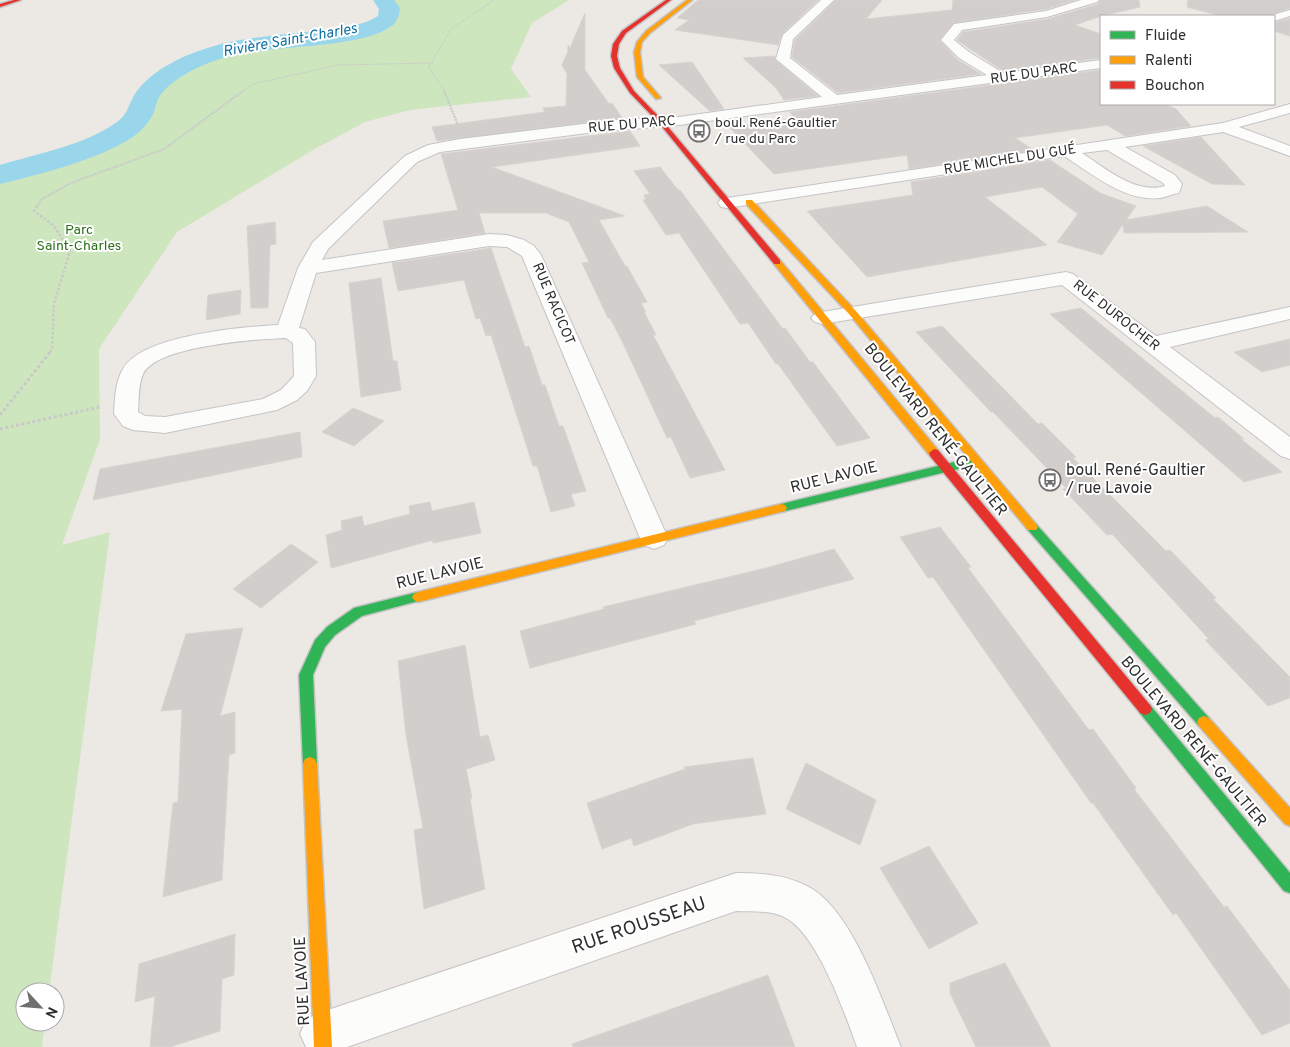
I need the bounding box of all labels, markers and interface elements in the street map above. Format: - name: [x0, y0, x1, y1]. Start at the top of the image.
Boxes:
- legend: [1100, 15, 1275, 105]
- water label: Rivière Saint-Charles: [221, 20, 359, 62]
- text: Fluide: [1145, 27, 1186, 46]
- text: Ralenti: [1145, 52, 1192, 71]
- street label: RUE DU PARC: [989, 59, 1079, 89]
- text: Bouchon: [1145, 77, 1205, 96]
- street label: RUE DU PARC: [588, 113, 676, 137]
- place label: boul. René-Gaultier / rue du Parc: [714, 115, 838, 148]
- bus stop icon: boul. René-Gaultier / rue du Parc: [687, 119, 711, 143]
- street label: RUE MICHEL DU GUÉ: [943, 140, 1077, 179]
- park label: Parc Saint-Charles: [37, 222, 121, 255]
- street label: RUE RACICOT: [528, 260, 578, 348]
- street label: RUE DUROCHER: [1069, 277, 1163, 355]
- street label: BOULEVARD RENÉ-GAULTIER: [859, 338, 1013, 521]
- street label: RUE LAVOIE: [788, 457, 880, 499]
- place label: boul. René-Gaultier / rue Lavoie: [1065, 461, 1205, 499]
- bus stop icon: boul. René-Gaultier / rue Lavoie: [1038, 468, 1062, 492]
- street label: RUE LAVOIE: [394, 553, 486, 595]
- street label: BOULEVARD RENÉ-GAULTIER: [1116, 651, 1272, 831]
- street label: RUE ROUSSEAU: [569, 892, 709, 960]
- street label: RUE LAVOIE: [291, 936, 315, 1026]
- north arrow: [15, 982, 65, 1032]
- text: N: [40, 1004, 60, 1020]

